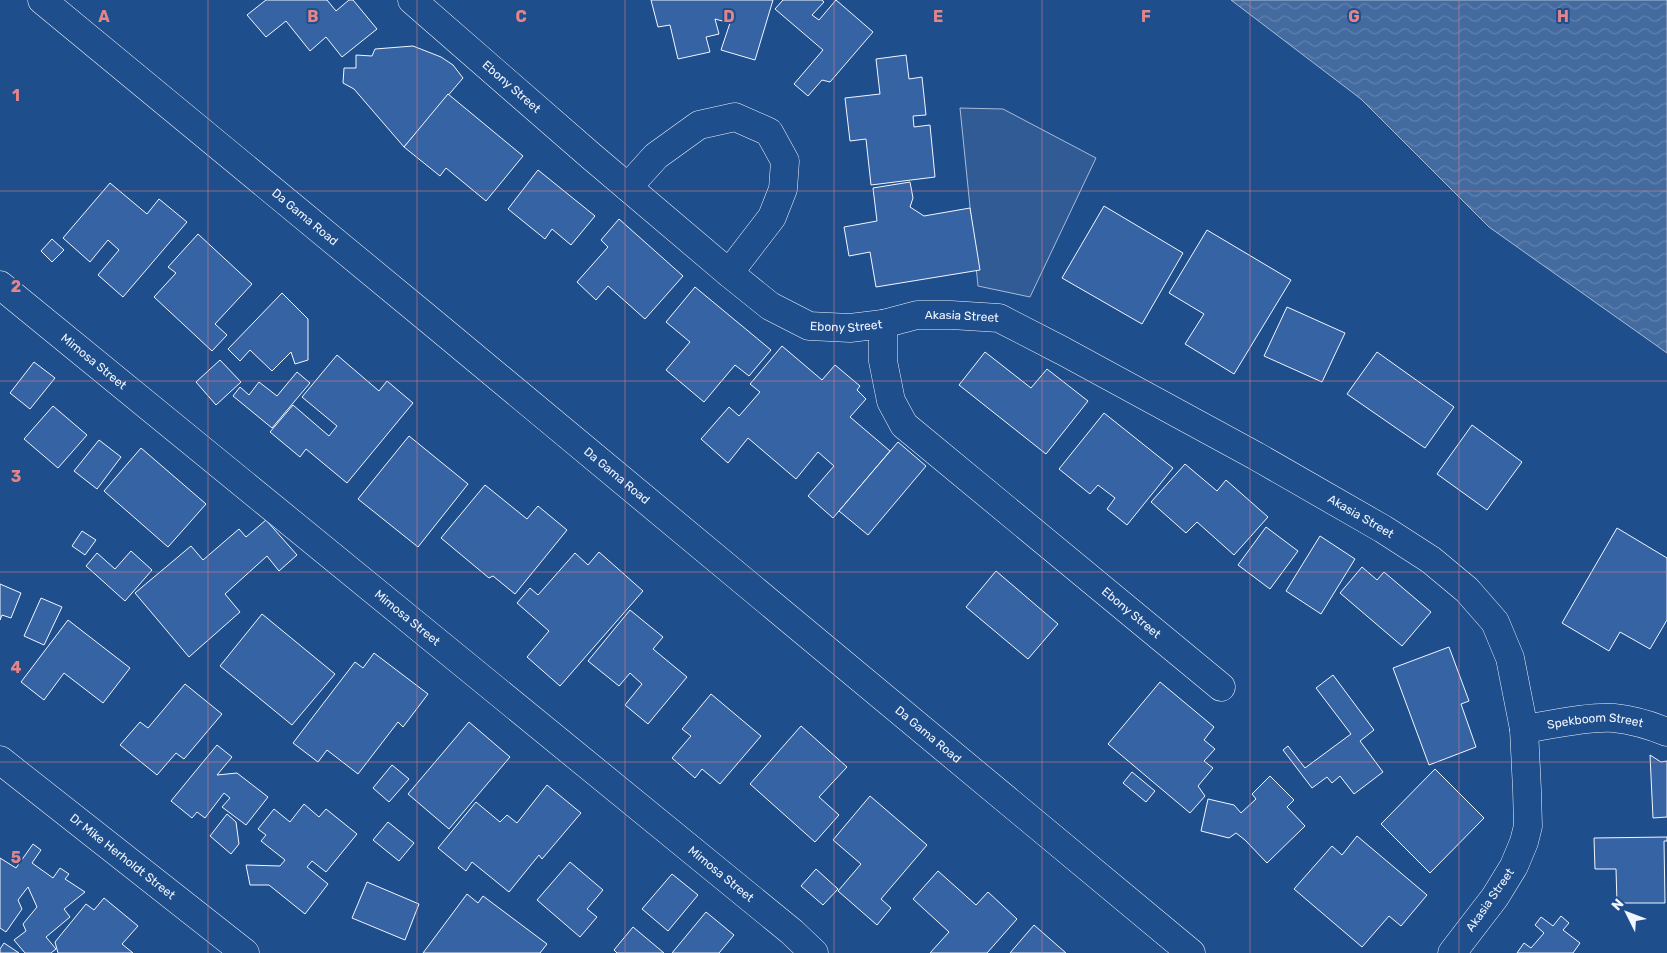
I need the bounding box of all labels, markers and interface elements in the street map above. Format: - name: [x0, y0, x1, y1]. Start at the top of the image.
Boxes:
- text: A: [98, 7, 110, 26]
- text: B: [307, 7, 319, 26]
- text: C: [515, 7, 527, 26]
- text: D: [723, 7, 735, 26]
- text: E: [933, 7, 943, 26]
- text: F: [1141, 7, 1151, 26]
- text: G: [1348, 7, 1360, 26]
- text: H: [1557, 7, 1569, 26]
- street label: Ebony Street: [480, 58, 544, 116]
- text: 1: [12, 86, 20, 105]
- street label: Da Gama Road: [269, 186, 341, 248]
- text: 2: [11, 277, 21, 296]
- street label: Akasia Street: [925, 308, 1000, 325]
- street label: Ebony Street: [810, 317, 883, 335]
- street label: Mimosa Street: [58, 331, 130, 393]
- street label: Da Gama Road: [581, 444, 653, 507]
- text: 3: [11, 467, 21, 486]
- street label: Akasia Street: [1325, 492, 1397, 541]
- street label: Ebony Street: [1099, 584, 1164, 641]
- street label: Mimosa Street: [372, 587, 443, 649]
- text: 4: [11, 658, 22, 677]
- street label: Da Gama Road: [892, 703, 964, 766]
- street label: Spekboom Street: [1546, 711, 1645, 732]
- street label: Dr Mike Herholdt Street: [67, 811, 178, 902]
- street label: Mimosa Street: [685, 843, 757, 905]
- text: 5: [11, 848, 21, 867]
- street label: Akasia Street: [1463, 865, 1517, 934]
- north arrow: [1602, 888, 1652, 938]
- text: N: [1608, 895, 1627, 914]

